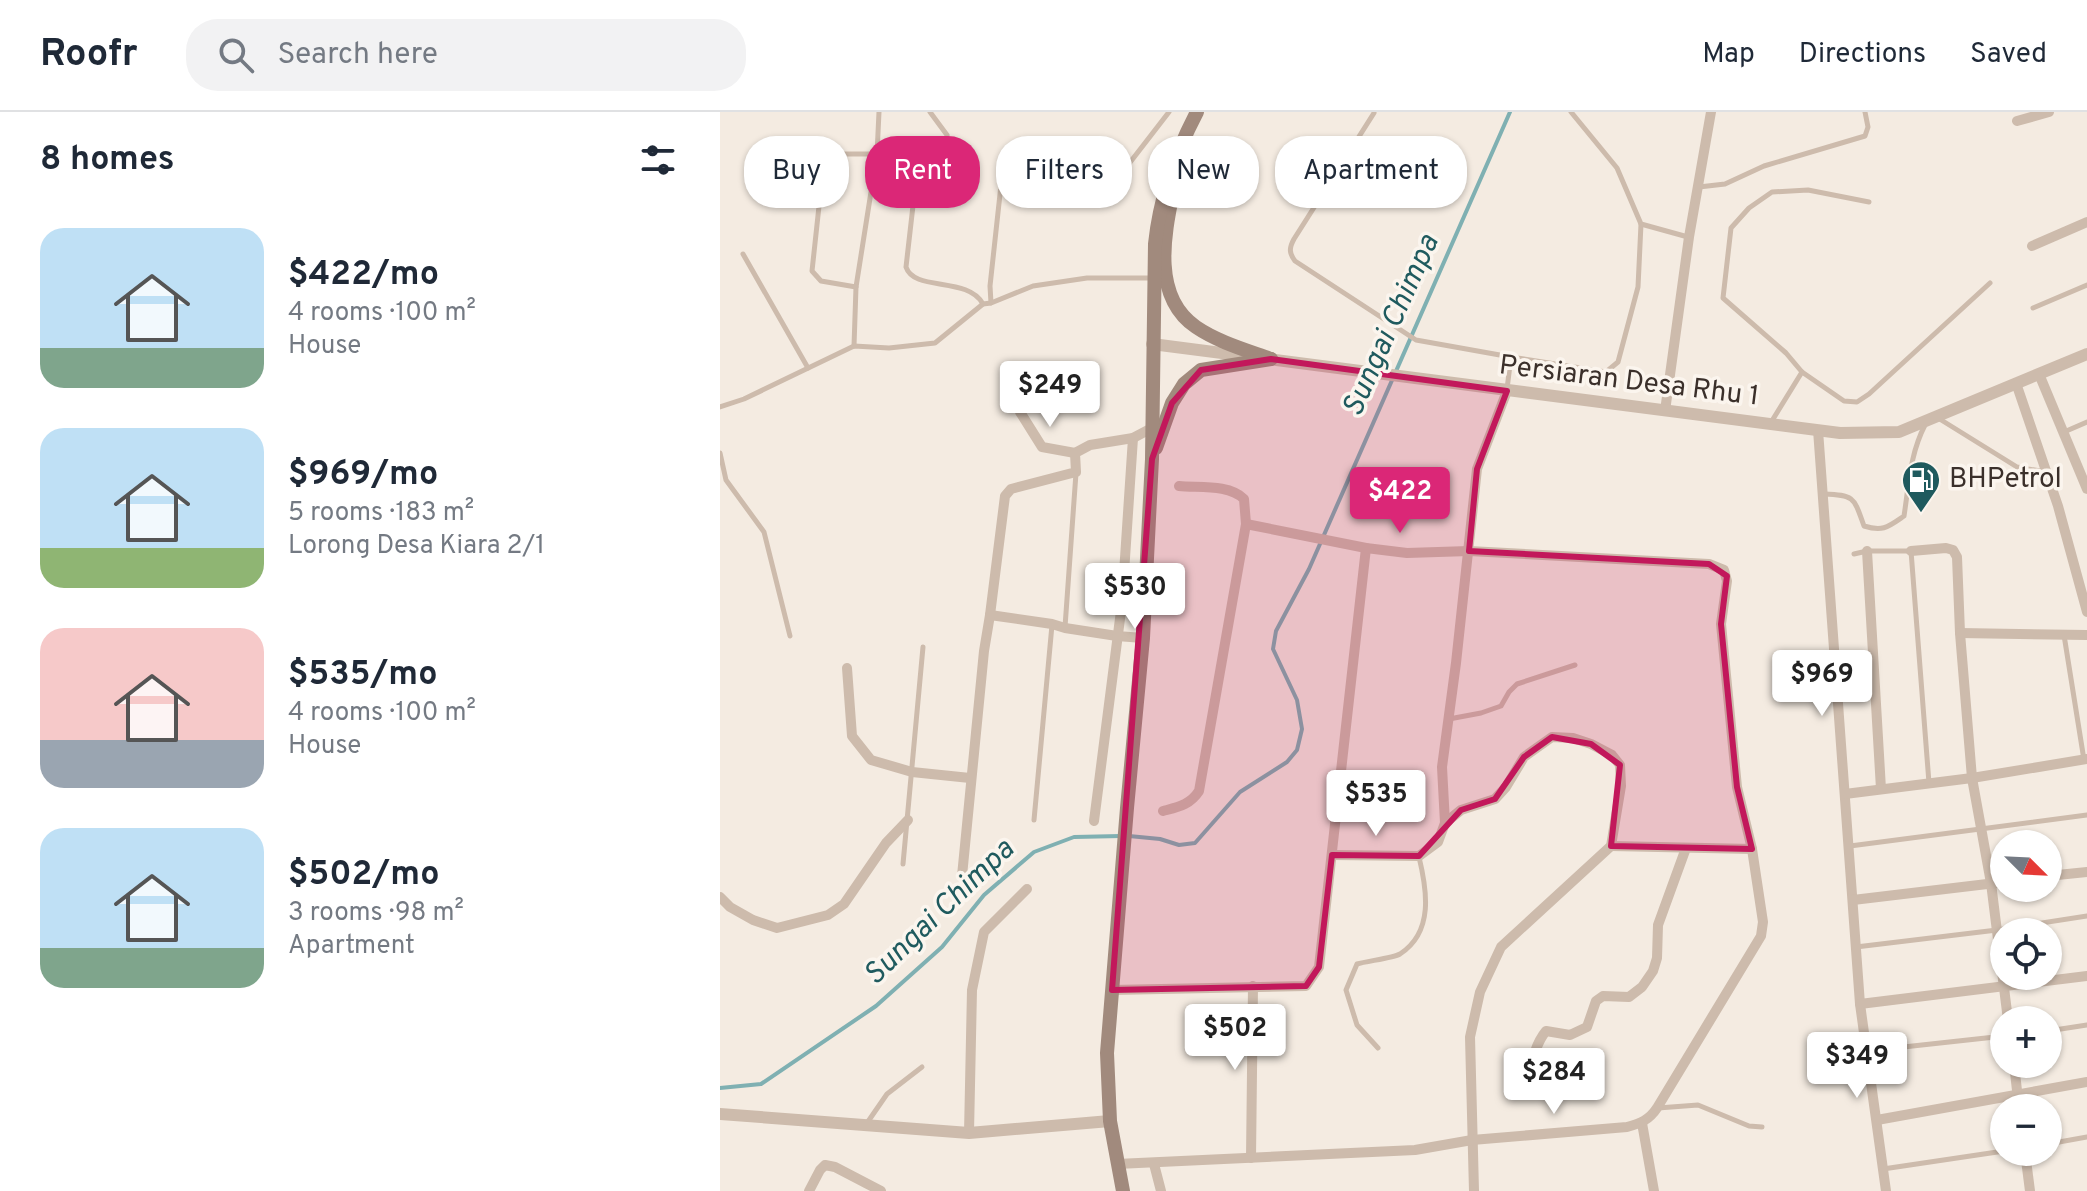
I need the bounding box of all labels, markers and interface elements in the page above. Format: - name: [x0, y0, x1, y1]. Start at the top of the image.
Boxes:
- search box: [186, 19, 746, 91]
- text: Roofr: [40, 31, 138, 80]
- icon: search: [214, 33, 258, 77]
- text: Search here: [278, 37, 438, 74]
- text: Map: [1702, 37, 1755, 73]
- text: Directions: [1799, 37, 1926, 73]
- text: Saved: [1970, 37, 2047, 73]
- chip: Buy: [744, 136, 849, 208]
- chip: Rent: [865, 136, 980, 208]
- chip: Filters: [996, 136, 1132, 208]
- chip: New: [1148, 136, 1259, 208]
- chip: Apartment: [1275, 136, 1467, 208]
- icon: filters: [636, 138, 680, 182]
- text: 8 homes: [40, 139, 174, 182]
- water label: Sungai Chimpa: [1335, 229, 1449, 423]
- text: $422/mo: [288, 254, 439, 297]
- icon: home: [104, 260, 200, 356]
- text: 4 rooms · 100 m²: [288, 297, 476, 330]
- text: House: [288, 330, 361, 363]
- street label: Persiaran Desa Rhu 1: [1497, 348, 1761, 416]
- pin: $249: [1003, 361, 1097, 429]
- text: $249: [1018, 370, 1082, 403]
- text: $969/mo: [288, 454, 438, 497]
- fuel station icon: BHPetrol: [1900, 459, 1942, 514]
- icon: home: [104, 460, 200, 556]
- place label: BHPetrol: [1949, 462, 2062, 498]
- pin: $422: [1353, 467, 1447, 535]
- text: $422: [1368, 476, 1432, 509]
- text: 5 rooms · 183 m²: [288, 497, 474, 530]
- text: Lorong Desa Kiara 2/1: [288, 530, 545, 563]
- pin: $530: [1088, 563, 1182, 631]
- text: $530: [1103, 572, 1167, 605]
- pin: $969: [1775, 650, 1869, 718]
- text: $535/mo: [288, 654, 438, 697]
- text: $969: [1790, 659, 1854, 692]
- icon: home: [104, 660, 200, 756]
- text: 4 rooms · 100 m²: [288, 697, 476, 730]
- text: House: [288, 730, 361, 763]
- pin: $535: [1329, 770, 1423, 838]
- text: $535: [1344, 779, 1408, 812]
- north arrow: [1990, 830, 2062, 902]
- map controls: [1990, 830, 2062, 1166]
- water label: Sungai Chimpa: [857, 832, 1023, 994]
- text: $502/mo: [288, 854, 439, 897]
- icon: home: [104, 860, 200, 956]
- text: 3 rooms · 98 m²: [288, 897, 464, 930]
- button: locate: [1990, 918, 2062, 990]
- text: Apartment: [288, 930, 415, 963]
- pin: $502: [1188, 1004, 1282, 1072]
- button: +: [1990, 1006, 2062, 1078]
- text: $502: [1203, 1013, 1267, 1046]
- pin: $349: [1810, 1032, 1904, 1100]
- text: $349: [1825, 1041, 1889, 1074]
- pin: $284: [1507, 1048, 1601, 1116]
- text: $284: [1522, 1057, 1586, 1090]
- button: −: [1990, 1094, 2062, 1166]

